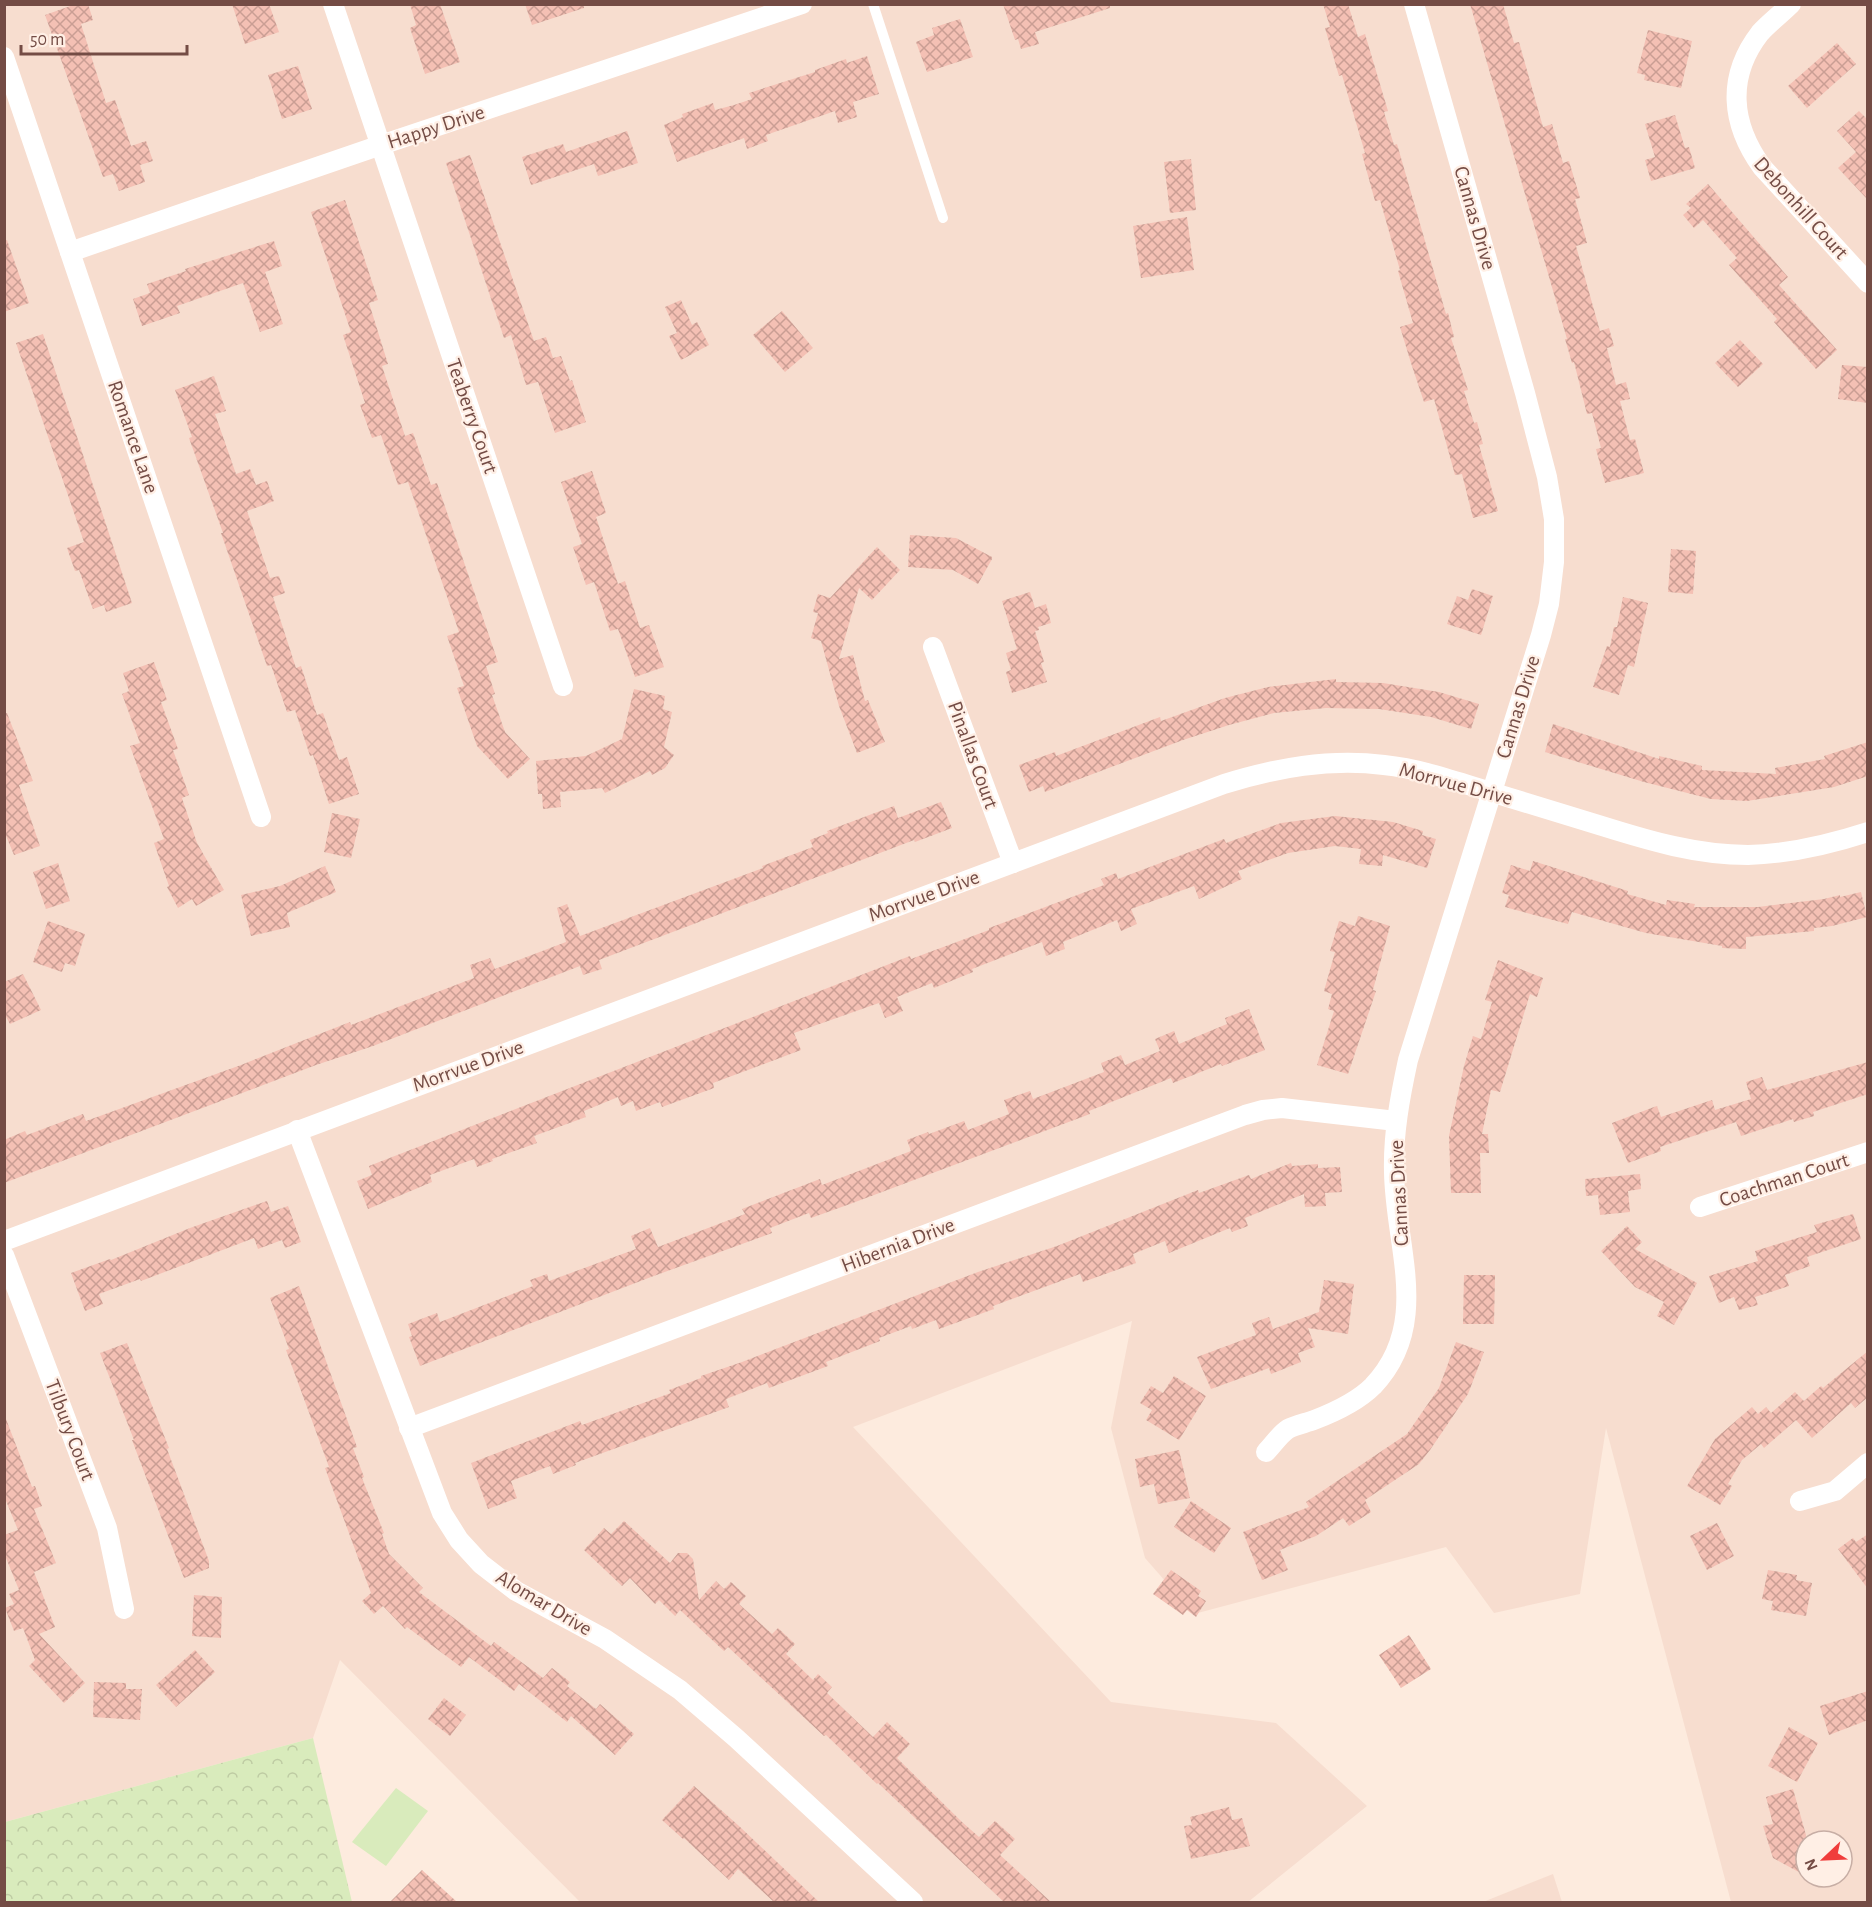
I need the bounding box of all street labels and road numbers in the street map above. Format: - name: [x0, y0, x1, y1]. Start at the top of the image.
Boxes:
- street label: Happy Drive: [385, 101, 487, 153]
- street label: Debonhill Court: [1750, 153, 1852, 263]
- street label: Cannas Drive: [1450, 164, 1500, 272]
- street label: Teaberry Court: [443, 356, 502, 476]
- street label: Romance Lane: [104, 378, 162, 496]
- street label: Cannas Drive: [1492, 653, 1544, 761]
- street label: Pinallas Court: [944, 698, 1002, 812]
- street label: Morrvue Drive: [1397, 759, 1515, 809]
- street label: Morrvue Drive: [866, 866, 982, 926]
- street label: Morrvue Drive: [410, 1036, 526, 1096]
- street label: Cannas Drive: [1386, 1139, 1412, 1247]
- street label: Coachman Court: [1717, 1149, 1852, 1211]
- street label: Hibernia Drive: [838, 1214, 958, 1276]
- street label: Tilbury Court: [41, 1377, 99, 1484]
- street label: Alomar Drive: [492, 1566, 596, 1640]

